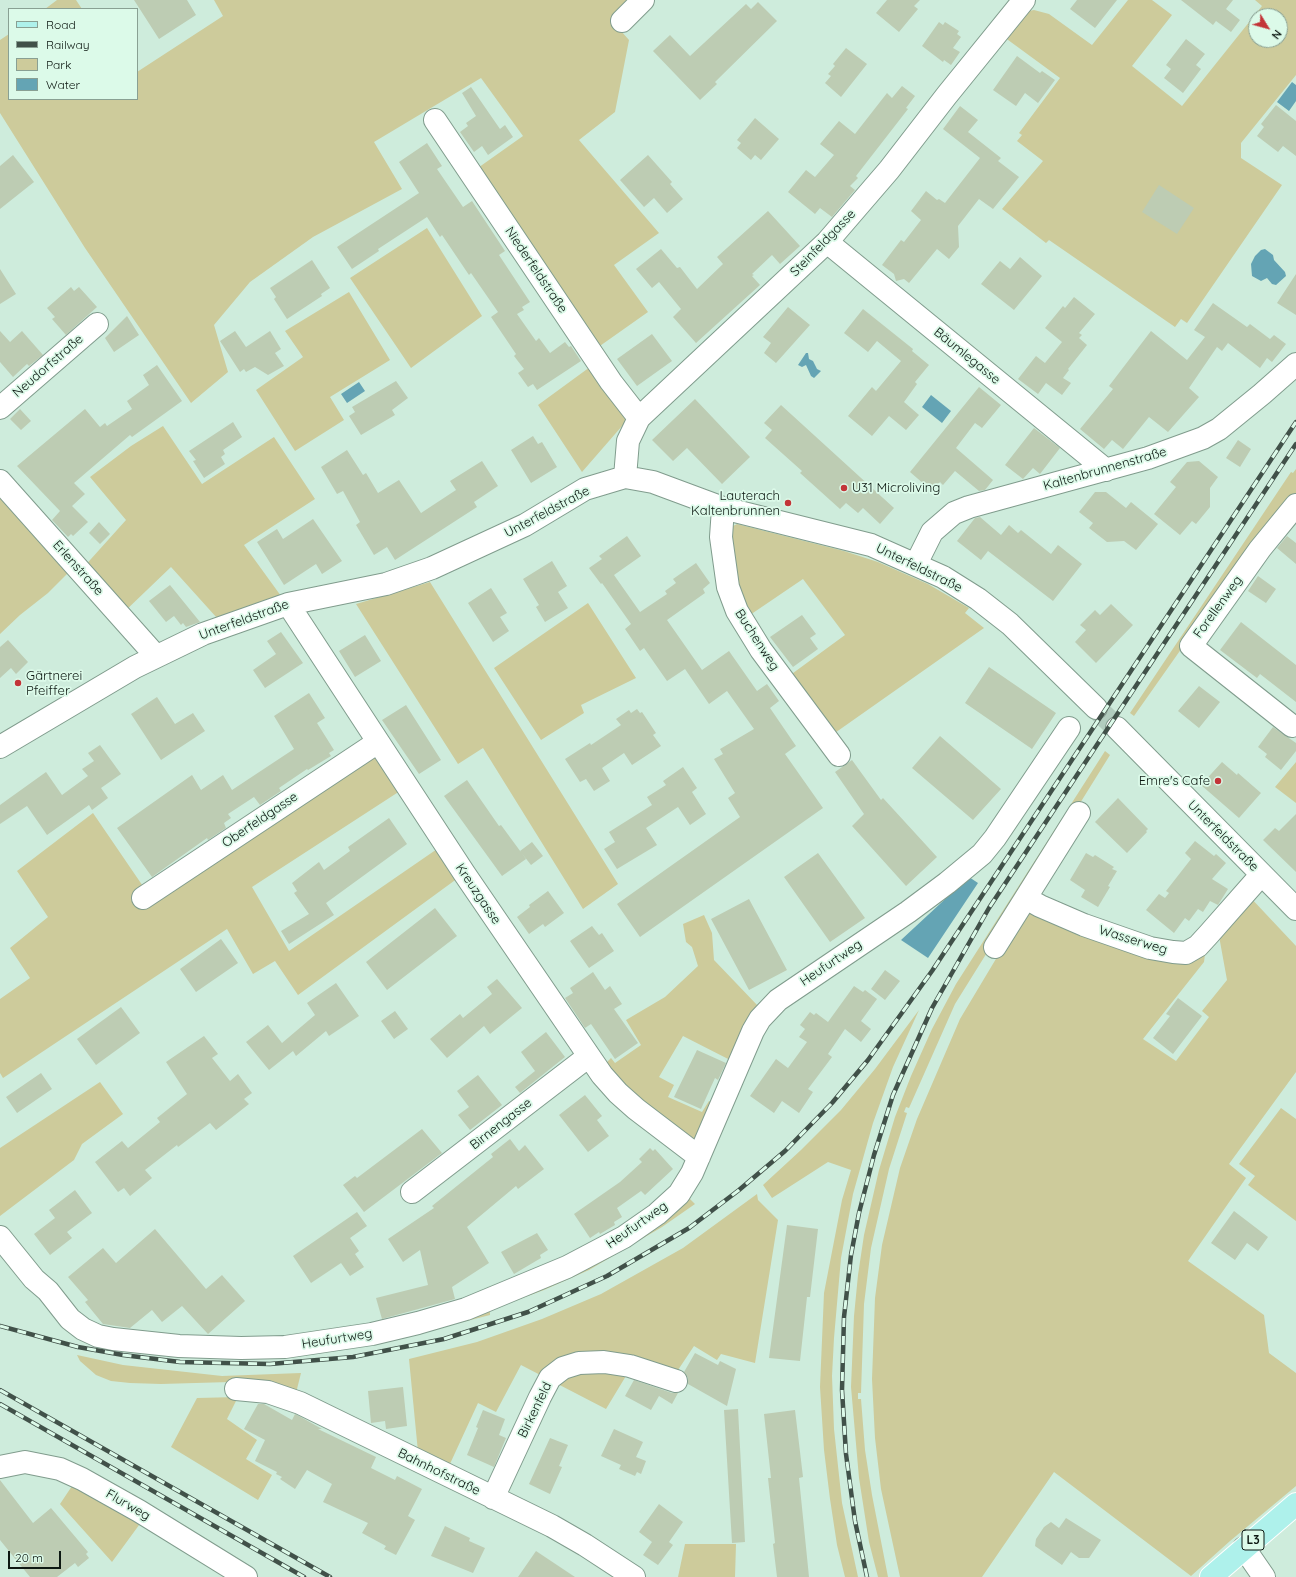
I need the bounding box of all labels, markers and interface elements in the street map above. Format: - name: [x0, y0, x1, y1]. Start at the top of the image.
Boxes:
- legend: [8, 8, 138, 100]
- north arrow: [1248, 8, 1288, 48]
- text: Road: [46, 17, 76, 32]
- text: N: [1269, 27, 1285, 42]
- text: Railway: [46, 37, 90, 52]
- text: Park: [46, 57, 71, 72]
- text: Water: [46, 77, 80, 92]
- street label: Steinfeldgasse: [787, 206, 859, 280]
- street label: Niederfeldstraße: [501, 224, 571, 316]
- street label: Bäumlegasse: [931, 324, 1003, 388]
- street label: Neudorfstraße: [10, 331, 86, 401]
- street label: Kaltenbrunnenstraße: [1042, 444, 1168, 494]
- place label: U31 Microliving: [852, 480, 940, 496]
- street label: Unterfeldstraße: [502, 483, 592, 541]
- marker: U31 Microliving: [839, 483, 849, 493]
- place label: Lauterach Kaltenbrunnen: [691, 488, 780, 519]
- marker: Lauterach Kaltenbrunnen: [783, 498, 793, 508]
- street label: Erlenstraße: [49, 537, 107, 599]
- street label: Unterfeldstraße: [873, 540, 965, 596]
- street label: Forellenweg: [1190, 573, 1246, 641]
- street label: Unterfeldstraße: [197, 597, 291, 643]
- street label: Buchenweg: [731, 606, 783, 674]
- place label: Gärtnerei Pfeiffer: [26, 668, 82, 699]
- marker: Gärtnerei Pfeiffer: [13, 678, 23, 688]
- place label: Emre's Cafe: [1139, 773, 1210, 789]
- marker: Emre's Cafe: [1213, 776, 1223, 786]
- street label: Oberfeldgasse: [219, 789, 301, 851]
- street label: Unterfeldstraße: [1184, 797, 1262, 875]
- street label: Kreuzgasse: [452, 861, 504, 927]
- street label: Wasserweg: [1097, 922, 1169, 958]
- street label: Heufurtweg: [797, 937, 865, 989]
- street label: Birnengasse: [467, 1095, 535, 1153]
- street label: Heufurtweg: [603, 1198, 671, 1252]
- street label: Heufurtweg: [301, 1326, 373, 1352]
- street label: Birkenfeld: [515, 1380, 555, 1440]
- street label: Bahnhofstraße: [395, 1445, 483, 1499]
- street label: Flurweg: [103, 1486, 153, 1524]
- road number: L3: [1242, 1530, 1264, 1550]
- scale bar: [10, 1543, 63, 1569]
- text: 20 m: [15, 1550, 43, 1565]

